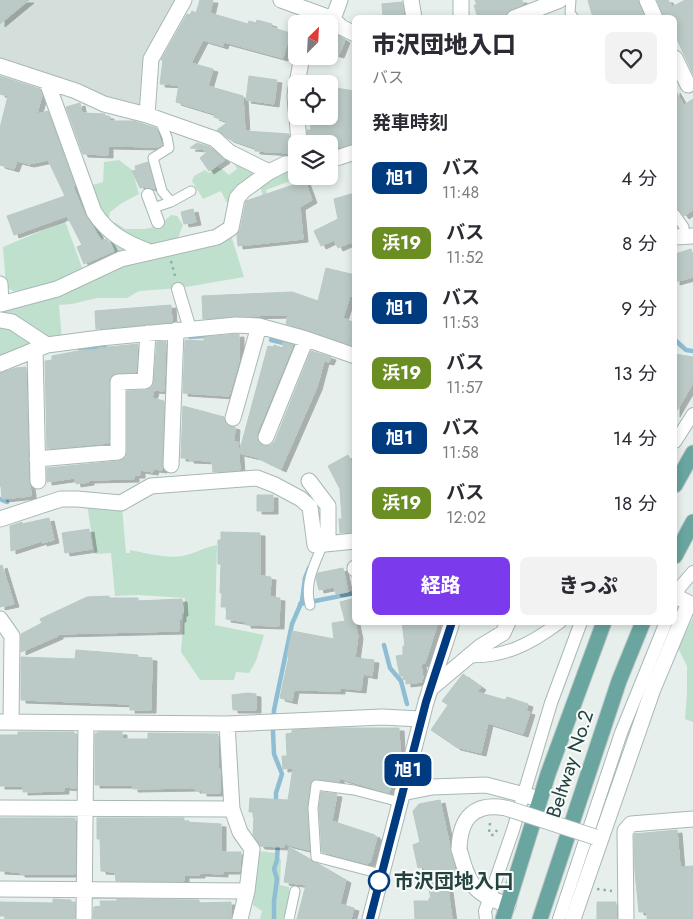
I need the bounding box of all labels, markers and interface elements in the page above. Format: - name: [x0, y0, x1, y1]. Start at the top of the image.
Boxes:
- north arrow: [288, 15, 338, 65]
- map controls: [288, 15, 338, 185]
- text: 市沢団地入口: [372, 27, 516, 62]
- button: heart: [605, 32, 657, 84]
- text: バス: [372, 66, 404, 89]
- button: locate: [288, 75, 338, 125]
- text: 発車時刻: [372, 109, 448, 136]
- button: layers: [288, 135, 338, 185]
- text: バス: [442, 154, 480, 181]
- text: 旭1: [386, 165, 413, 191]
- text: 4 分: [621, 165, 657, 192]
- text: 11:48: [442, 181, 479, 204]
- text: バス: [446, 219, 484, 246]
- text: 浜19: [382, 230, 421, 256]
- text: 8 分: [622, 230, 657, 257]
- text: 11:52: [446, 246, 484, 269]
- text: バス: [442, 284, 480, 311]
- text: 旭1: [386, 295, 413, 321]
- text: 9 分: [621, 295, 657, 322]
- text: 11:53: [442, 311, 479, 334]
- text: バス: [446, 349, 484, 376]
- text: 浜19: [382, 360, 421, 386]
- text: 13 分: [613, 360, 657, 387]
- text: 11:57: [446, 376, 483, 399]
- text: バス: [442, 414, 480, 441]
- text: 旭1: [386, 425, 413, 451]
- text: 14 分: [613, 425, 657, 452]
- text: 11:58: [442, 441, 479, 464]
- text: バス: [446, 479, 484, 506]
- text: 浜19: [382, 490, 421, 516]
- text: 18 分: [613, 490, 657, 517]
- text: 12:02: [446, 506, 486, 529]
- button: 経路: [372, 557, 510, 615]
- button: きっぷ: [520, 557, 657, 615]
- street label: Beltway No.2: [539, 706, 601, 822]
- line badge: 旭1: [386, 754, 430, 786]
- text: 旭1: [394, 757, 422, 783]
- place label: 市沢団地入口: [394, 867, 514, 896]
- marker: 市沢団地入口: [368, 870, 390, 892]

